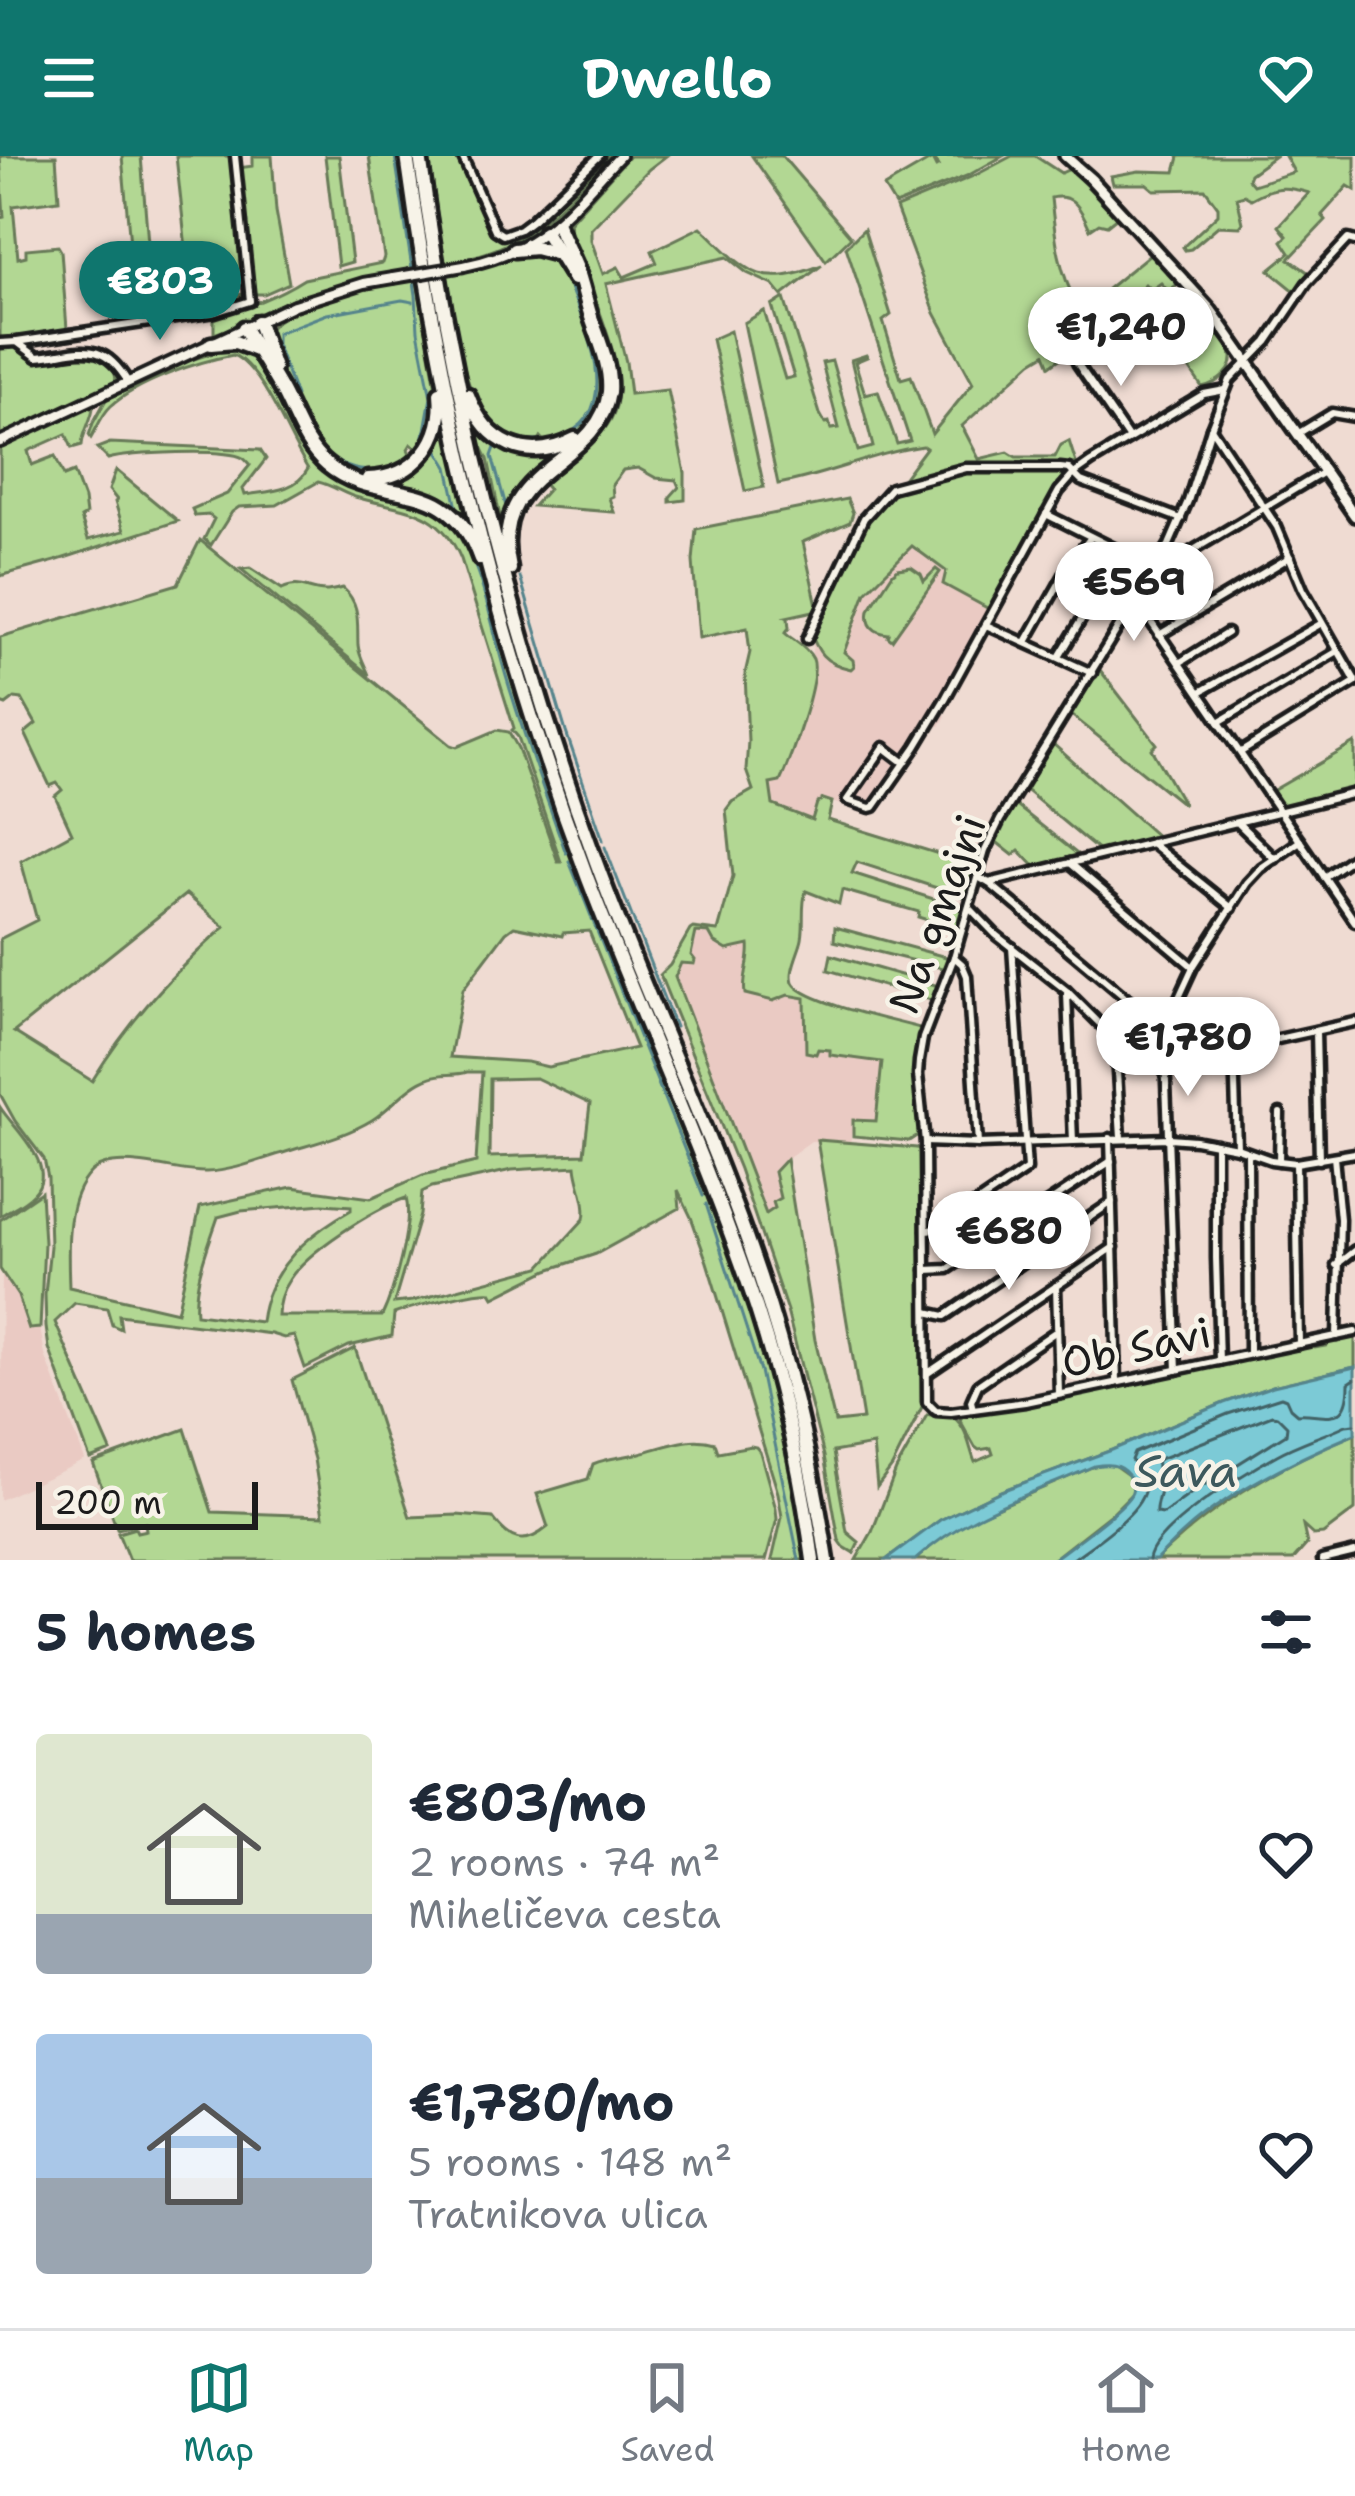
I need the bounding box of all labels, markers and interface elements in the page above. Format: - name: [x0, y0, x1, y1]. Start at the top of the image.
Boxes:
- text: Dwello: [582, 42, 773, 114]
- icon: menu: [36, 45, 102, 111]
- icon: heart: [1253, 45, 1319, 111]
- pin: €803: [89, 241, 231, 343]
- text: €803: [106, 254, 214, 306]
- pin: €1,240: [1023, 287, 1219, 389]
- text: €1,240: [1055, 300, 1187, 352]
- pin: €569: [1063, 542, 1205, 644]
- text: €569: [1082, 555, 1186, 607]
- street label: Na gmajni: [875, 807, 999, 1021]
- pin: €1,780: [1090, 997, 1286, 1099]
- text: €1,780: [1123, 1010, 1253, 1062]
- pin: €680: [938, 1191, 1080, 1293]
- text: €680: [955, 1204, 1063, 1256]
- street label: Ob Savi: [1056, 1304, 1216, 1390]
- water label: Sava: [1135, 1441, 1237, 1501]
- scale bar: [36, 1476, 258, 1529]
- text: 200 m: [54, 1480, 162, 1525]
- text: 5 homes: [36, 1598, 256, 1666]
- icon: filters: [1253, 1599, 1319, 1665]
- text: €803/mo: [408, 1768, 647, 1836]
- icon: home: [132, 1782, 276, 1926]
- icon: heart: [1253, 1821, 1319, 1887]
- text: 2 rooms · 74 m²: [408, 1836, 720, 1888]
- text: Miheličeva cesta: [408, 1888, 721, 1940]
- text: €1,780/mo: [408, 2068, 675, 2136]
- icon: home: [132, 2082, 276, 2226]
- icon: heart: [1253, 2121, 1319, 2187]
- text: 5 rooms · 148 m²: [408, 2136, 732, 2188]
- text: Tratnikova ulica: [408, 2188, 708, 2240]
- tab: Map: [183, 2355, 254, 2472]
- tab: Saved: [621, 2355, 714, 2472]
- tab: Home: [1081, 2355, 1172, 2472]

